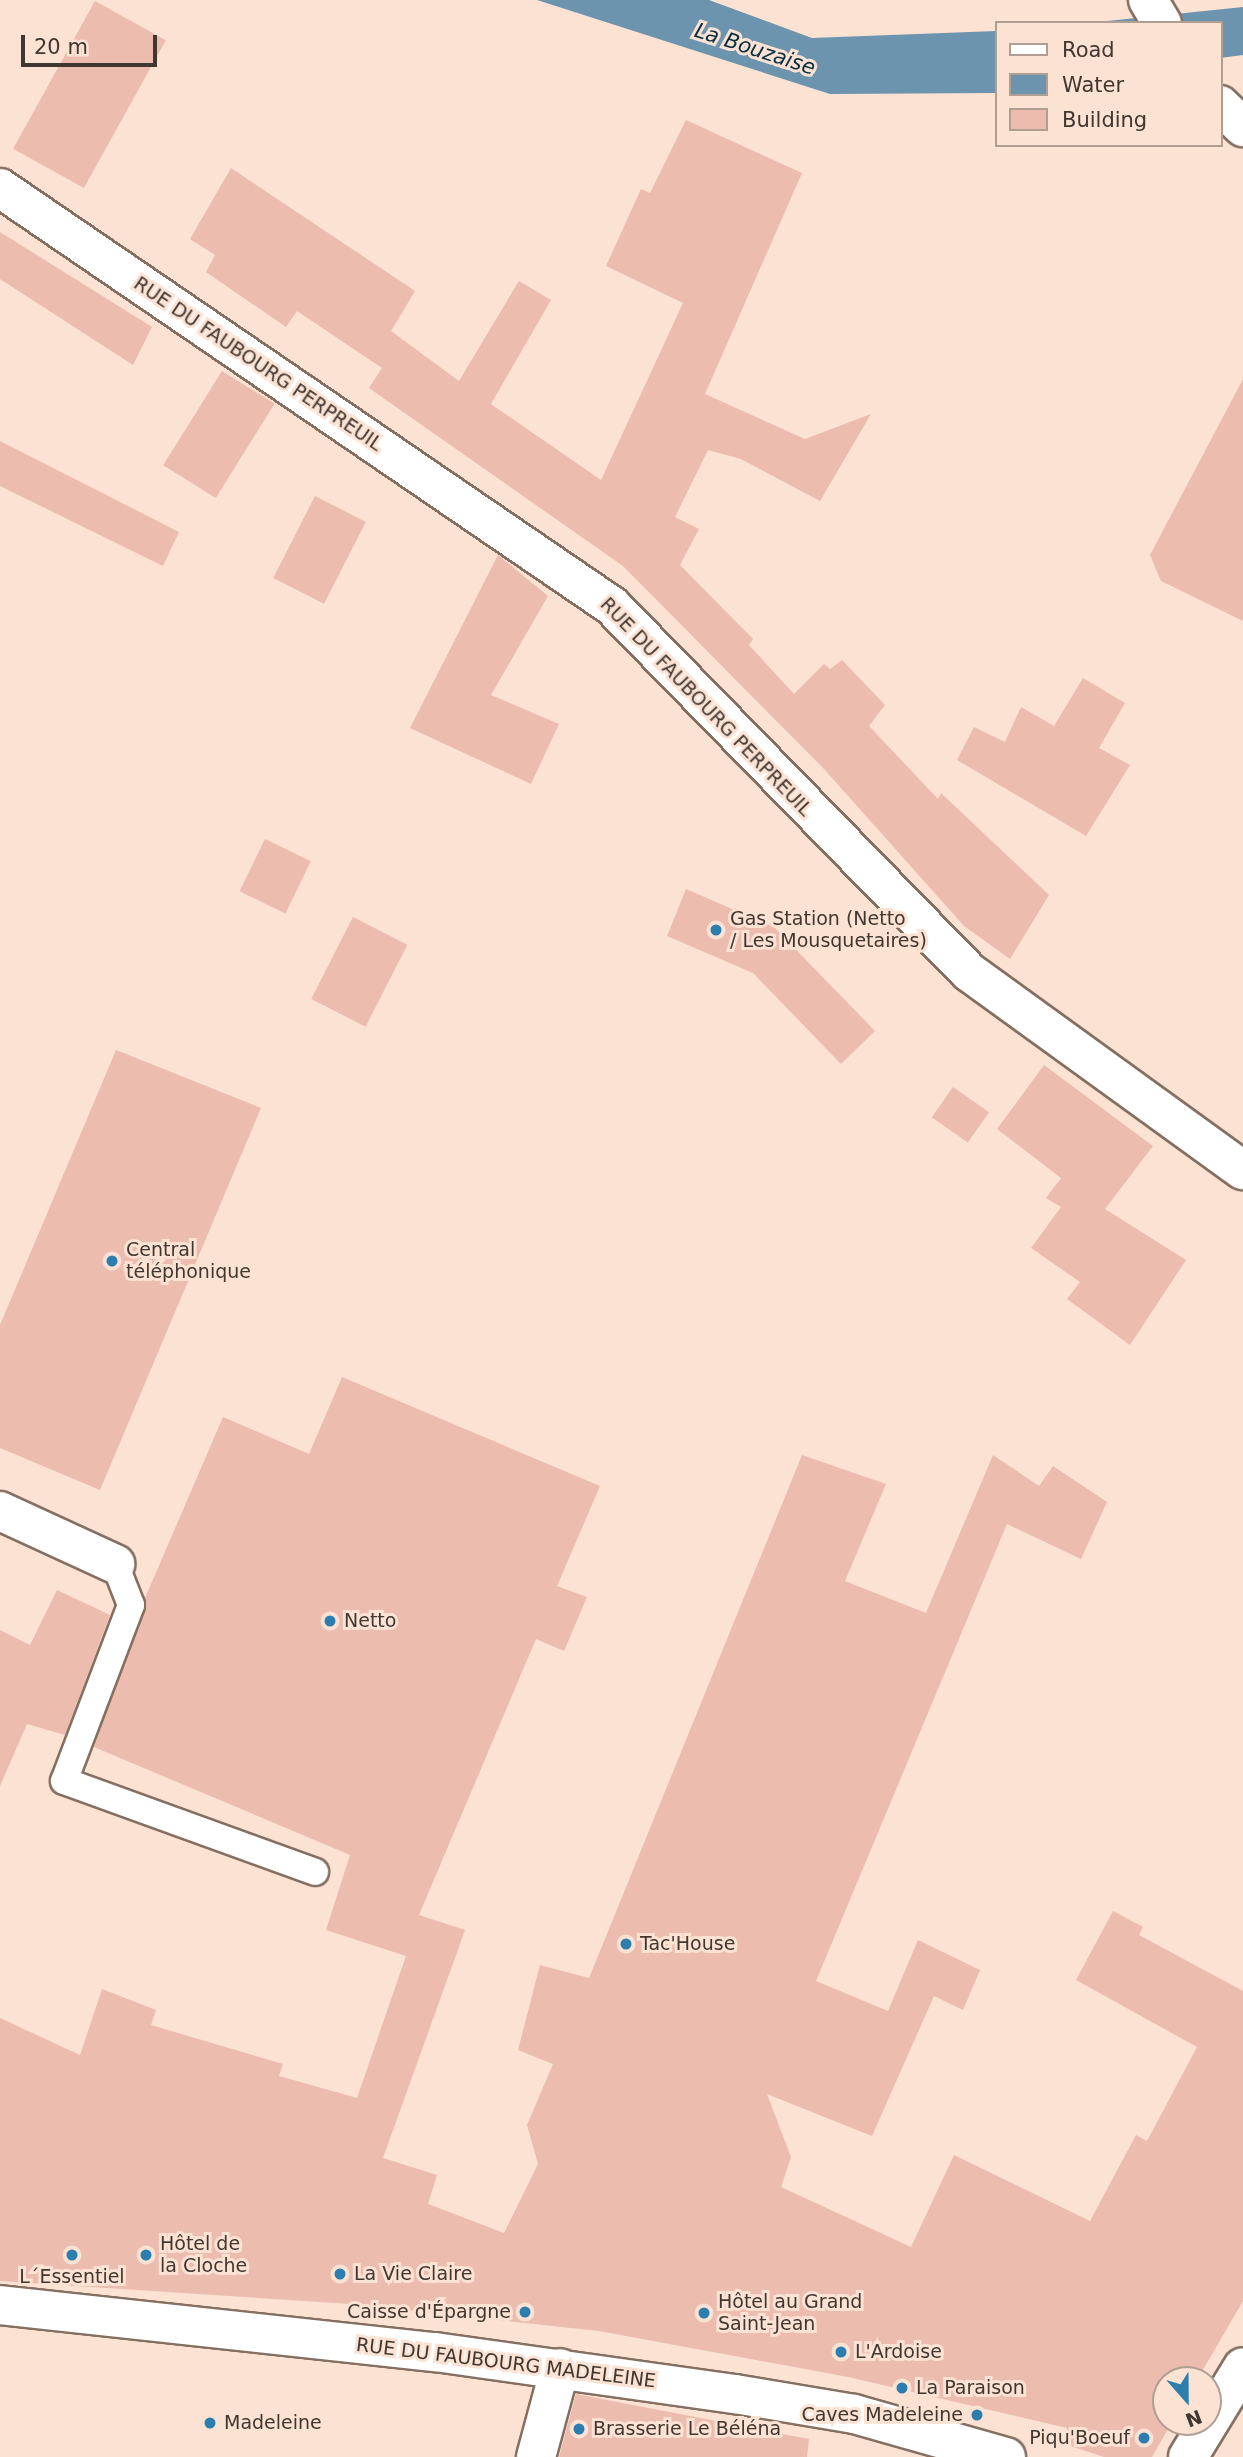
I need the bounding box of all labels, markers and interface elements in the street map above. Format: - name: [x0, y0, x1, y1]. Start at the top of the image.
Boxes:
- water label: La Bouzaise: [691, 18, 819, 80]
- scale bar: [24, 21, 161, 65]
- legend: [995, 21, 1222, 147]
- text: 20 m: [34, 35, 88, 59]
- text: Road: [1062, 38, 1115, 62]
- text: Water: [1062, 73, 1124, 97]
- text: Building: [1062, 108, 1147, 132]
- street label: RUE DU FAUBOURG PERPREUIL: [129, 272, 387, 456]
- street label: RUE DU FAUBOURG PERPREUIL: [595, 593, 817, 821]
- place label: Gas Station (Netto / Les Mousquetaires): [730, 908, 927, 952]
- marker: Gas Station (Netto / Les Mousquetaires): [708, 922, 724, 938]
- place label: Central téléphonique: [126, 1239, 251, 1283]
- marker: Central téléphonique: [104, 1253, 120, 1269]
- place label: Netto: [344, 1610, 396, 1632]
- marker: Netto: [322, 1613, 338, 1629]
- place label: Tac'House: [640, 1933, 735, 1955]
- marker: Tac'House: [618, 1936, 634, 1952]
- place label: Hôtel de la Cloche: [160, 2233, 247, 2277]
- marker: L´Essentiel: [64, 2247, 80, 2263]
- marker: Hôtel de la Cloche: [138, 2247, 154, 2263]
- place label: La Vie Claire: [354, 2263, 472, 2285]
- place label: L´Essentiel: [19, 2266, 125, 2288]
- marker: La Vie Claire: [332, 2266, 348, 2282]
- place label: Hôtel au Grand Saint-Jean: [718, 2291, 862, 2335]
- place label: Caisse d'Épargne: [347, 2301, 511, 2323]
- marker: Caisse d'Épargne: [517, 2304, 533, 2320]
- marker: Hôtel au Grand Saint-Jean: [696, 2305, 712, 2321]
- street label: RUE DU FAUBOURG MADELEINE: [355, 2333, 657, 2393]
- place label: L'Ardoise: [855, 2341, 942, 2363]
- marker: L'Ardoise: [833, 2344, 849, 2360]
- north arrow: [1152, 2366, 1222, 2436]
- place label: La Paraison: [916, 2377, 1025, 2399]
- marker: La Paraison: [894, 2380, 910, 2396]
- place label: Caves Madeleine: [801, 2404, 963, 2426]
- text: N: [1182, 2406, 1205, 2432]
- marker: Caves Madeleine: [969, 2407, 985, 2423]
- place label: Madeleine: [224, 2412, 322, 2434]
- marker: Madeleine: [202, 2415, 218, 2431]
- place label: Brasserie Le Béléna: [593, 2418, 781, 2440]
- marker: Brasserie Le Béléna: [571, 2421, 587, 2437]
- place label: Piqu'Boeuf: [1029, 2427, 1130, 2449]
- marker: Piqu'Boeuf: [1136, 2430, 1152, 2446]

